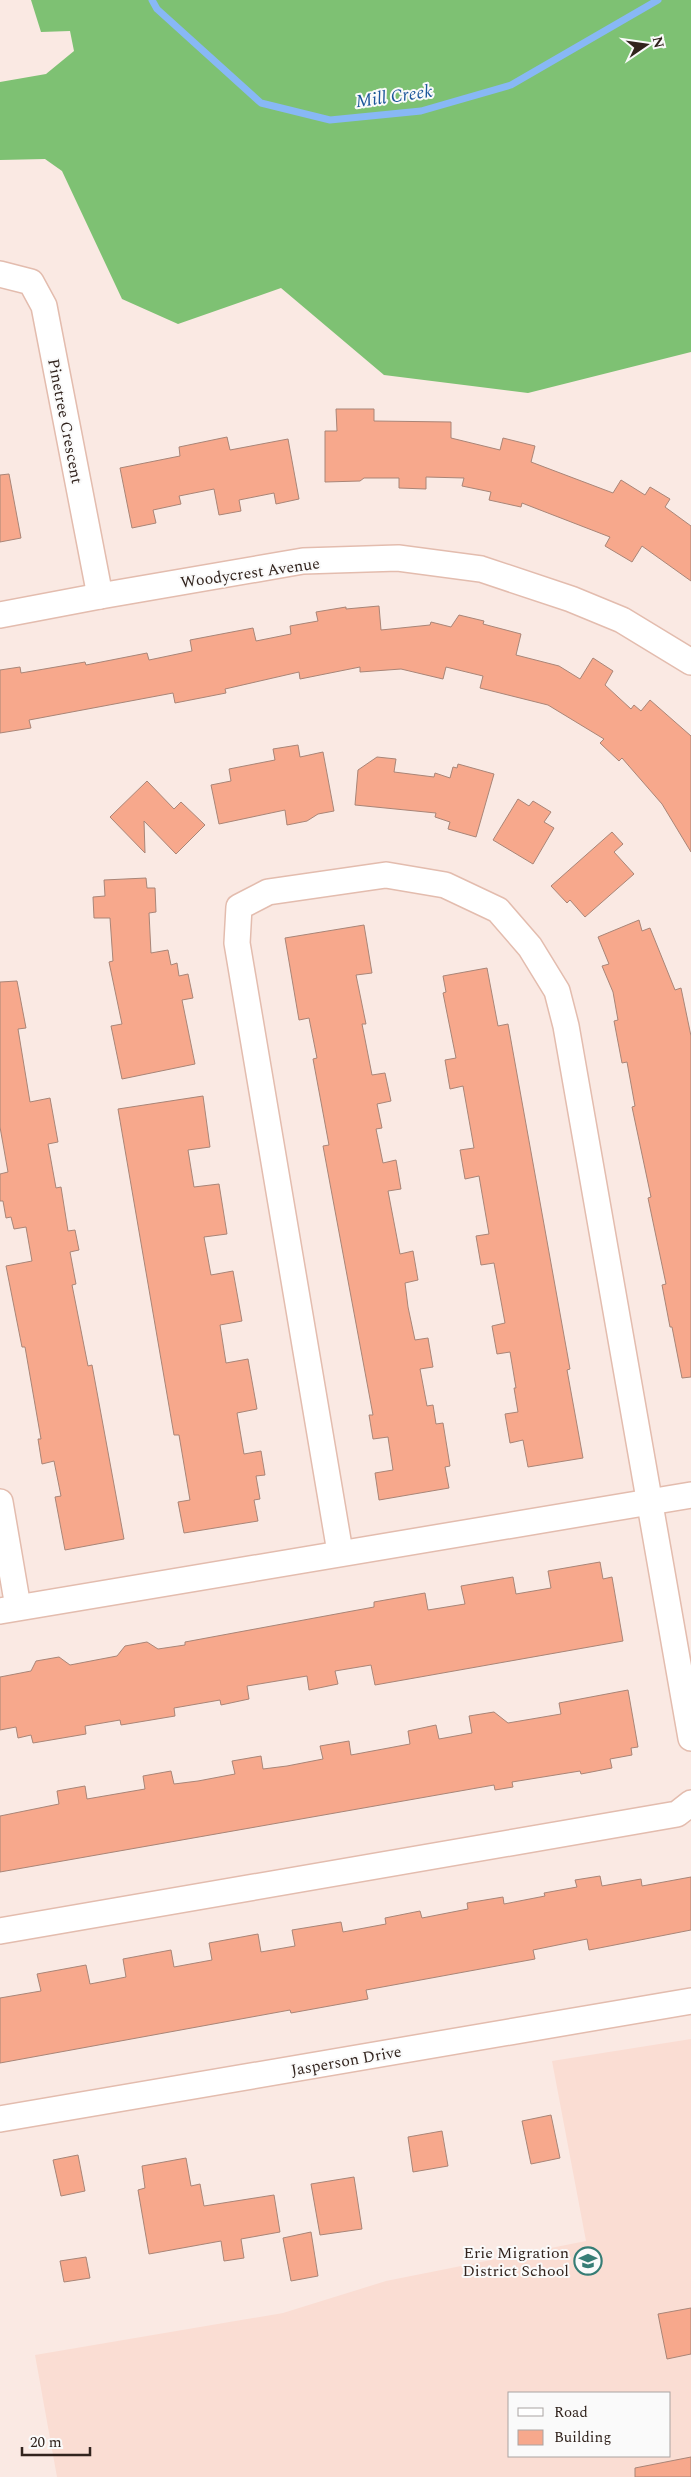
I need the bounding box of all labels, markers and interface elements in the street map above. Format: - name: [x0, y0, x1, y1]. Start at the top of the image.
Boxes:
- north arrow: [621, 20, 671, 70]
- text: N: [647, 34, 670, 50]
- water label: Mill Creek: [354, 78, 435, 115]
- street label: Pinetree Crescent: [41, 357, 89, 486]
- street label: Woodycrest Avenue: [179, 551, 321, 595]
- street label: Jasperson Drive: [289, 2039, 403, 2083]
- place label: Erie Migration District School: [462, 2241, 569, 2283]
- school or university icon: Erie Migration District School: [573, 2246, 603, 2276]
- legend: [508, 2392, 671, 2457]
- text: Road: [554, 2401, 588, 2424]
- scale bar: [22, 2424, 90, 2456]
- text: Building: [554, 2426, 611, 2449]
- text: 20 m: [30, 2431, 62, 2454]

